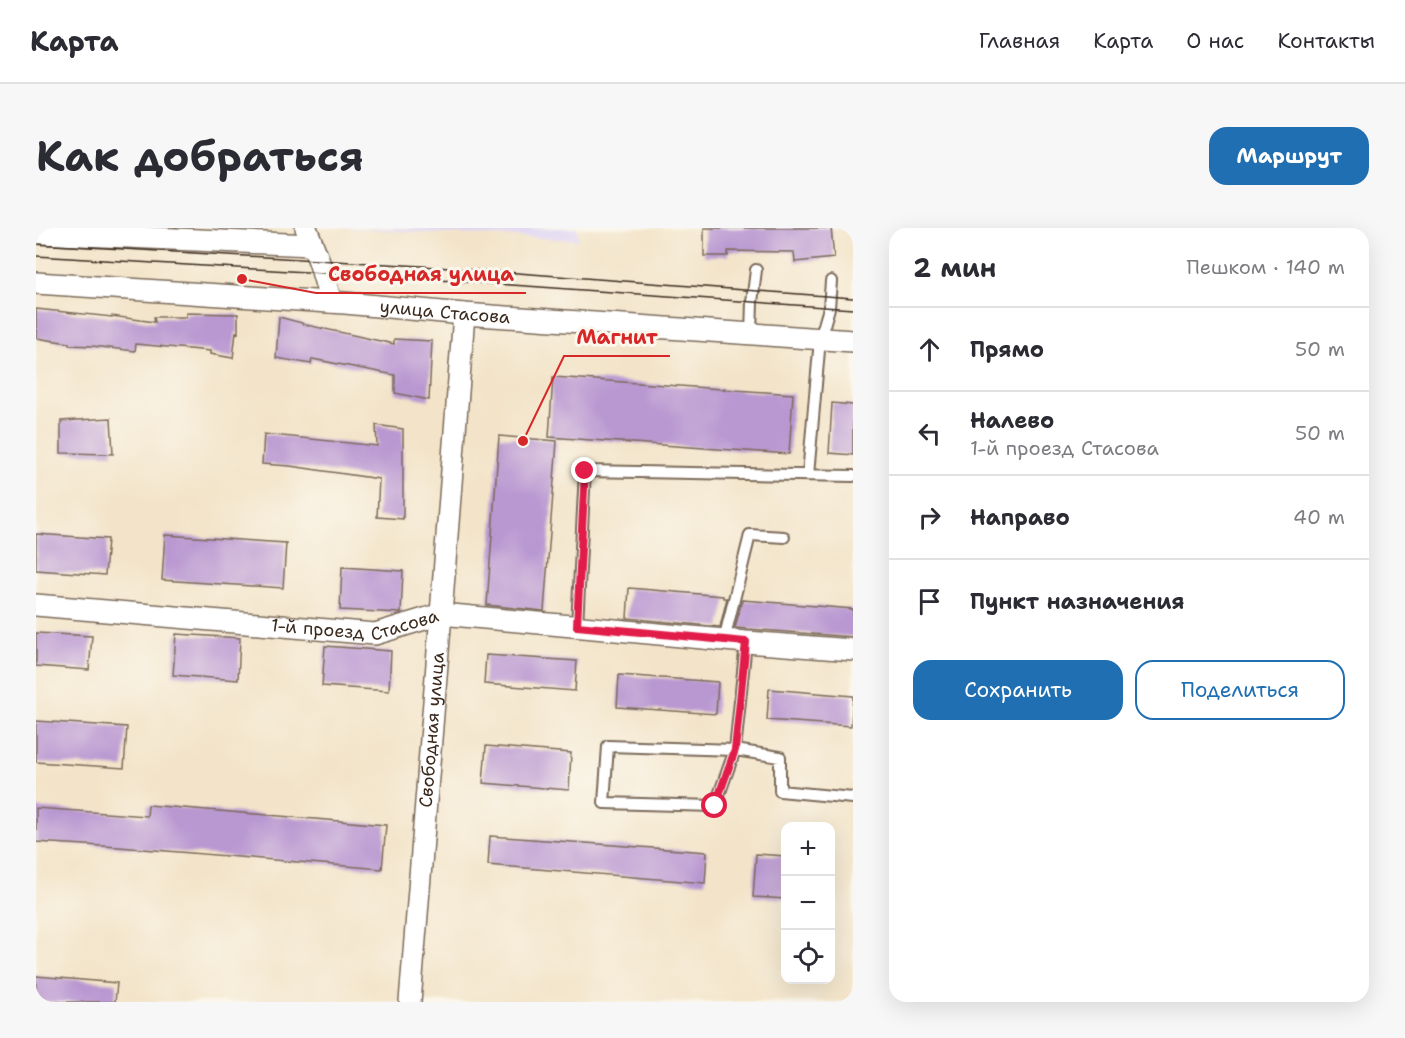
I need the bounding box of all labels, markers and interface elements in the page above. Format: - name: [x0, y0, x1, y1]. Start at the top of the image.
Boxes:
- text: Карта: [30, 22, 119, 60]
- text: Главная: [979, 27, 1060, 55]
- text: Карта: [1093, 27, 1153, 55]
- text: О нас: [1186, 27, 1244, 55]
- text: Контакты: [1277, 27, 1375, 55]
- button: Маршрут: [1209, 127, 1369, 185]
- text: Как добраться: [36, 128, 364, 184]
- text: 2 мин: [913, 250, 996, 285]
- text: Пешком · 140 m: [1187, 254, 1345, 280]
- callout: Свободная улица: [316, 255, 526, 293]
- text: Свободная улица: [328, 261, 514, 287]
- street label: улица Стасова: [379, 294, 511, 329]
- callout: Магнит: [564, 318, 670, 356]
- text: Магнит: [576, 324, 658, 350]
- icon: ahead: [913, 333, 946, 366]
- text: Прямо: [970, 335, 1044, 364]
- text: 50 m: [1295, 336, 1345, 362]
- text: Налево: [970, 406, 1054, 435]
- icon: left: [913, 417, 946, 450]
- text: 50 m: [1295, 420, 1345, 446]
- text: 1-й проезд Стасова: [970, 435, 1159, 461]
- route end: [571, 457, 597, 483]
- icon: right: [913, 501, 946, 534]
- text: Направо: [970, 503, 1070, 532]
- text: 40 m: [1293, 504, 1345, 530]
- icon: arrive: [913, 585, 946, 618]
- text: Пункт назначения: [970, 587, 1184, 616]
- street label: 1-й проезд Стасова: [270, 603, 442, 647]
- street label: Свободная улица: [414, 651, 450, 808]
- button: Сохранить: [913, 660, 1123, 720]
- button: Поделиться: [1135, 660, 1345, 720]
- route start: [701, 792, 727, 818]
- map controls: [781, 822, 835, 984]
- button: +: [781, 822, 835, 876]
- button: −: [781, 876, 835, 930]
- button: locate: [781, 930, 835, 984]

